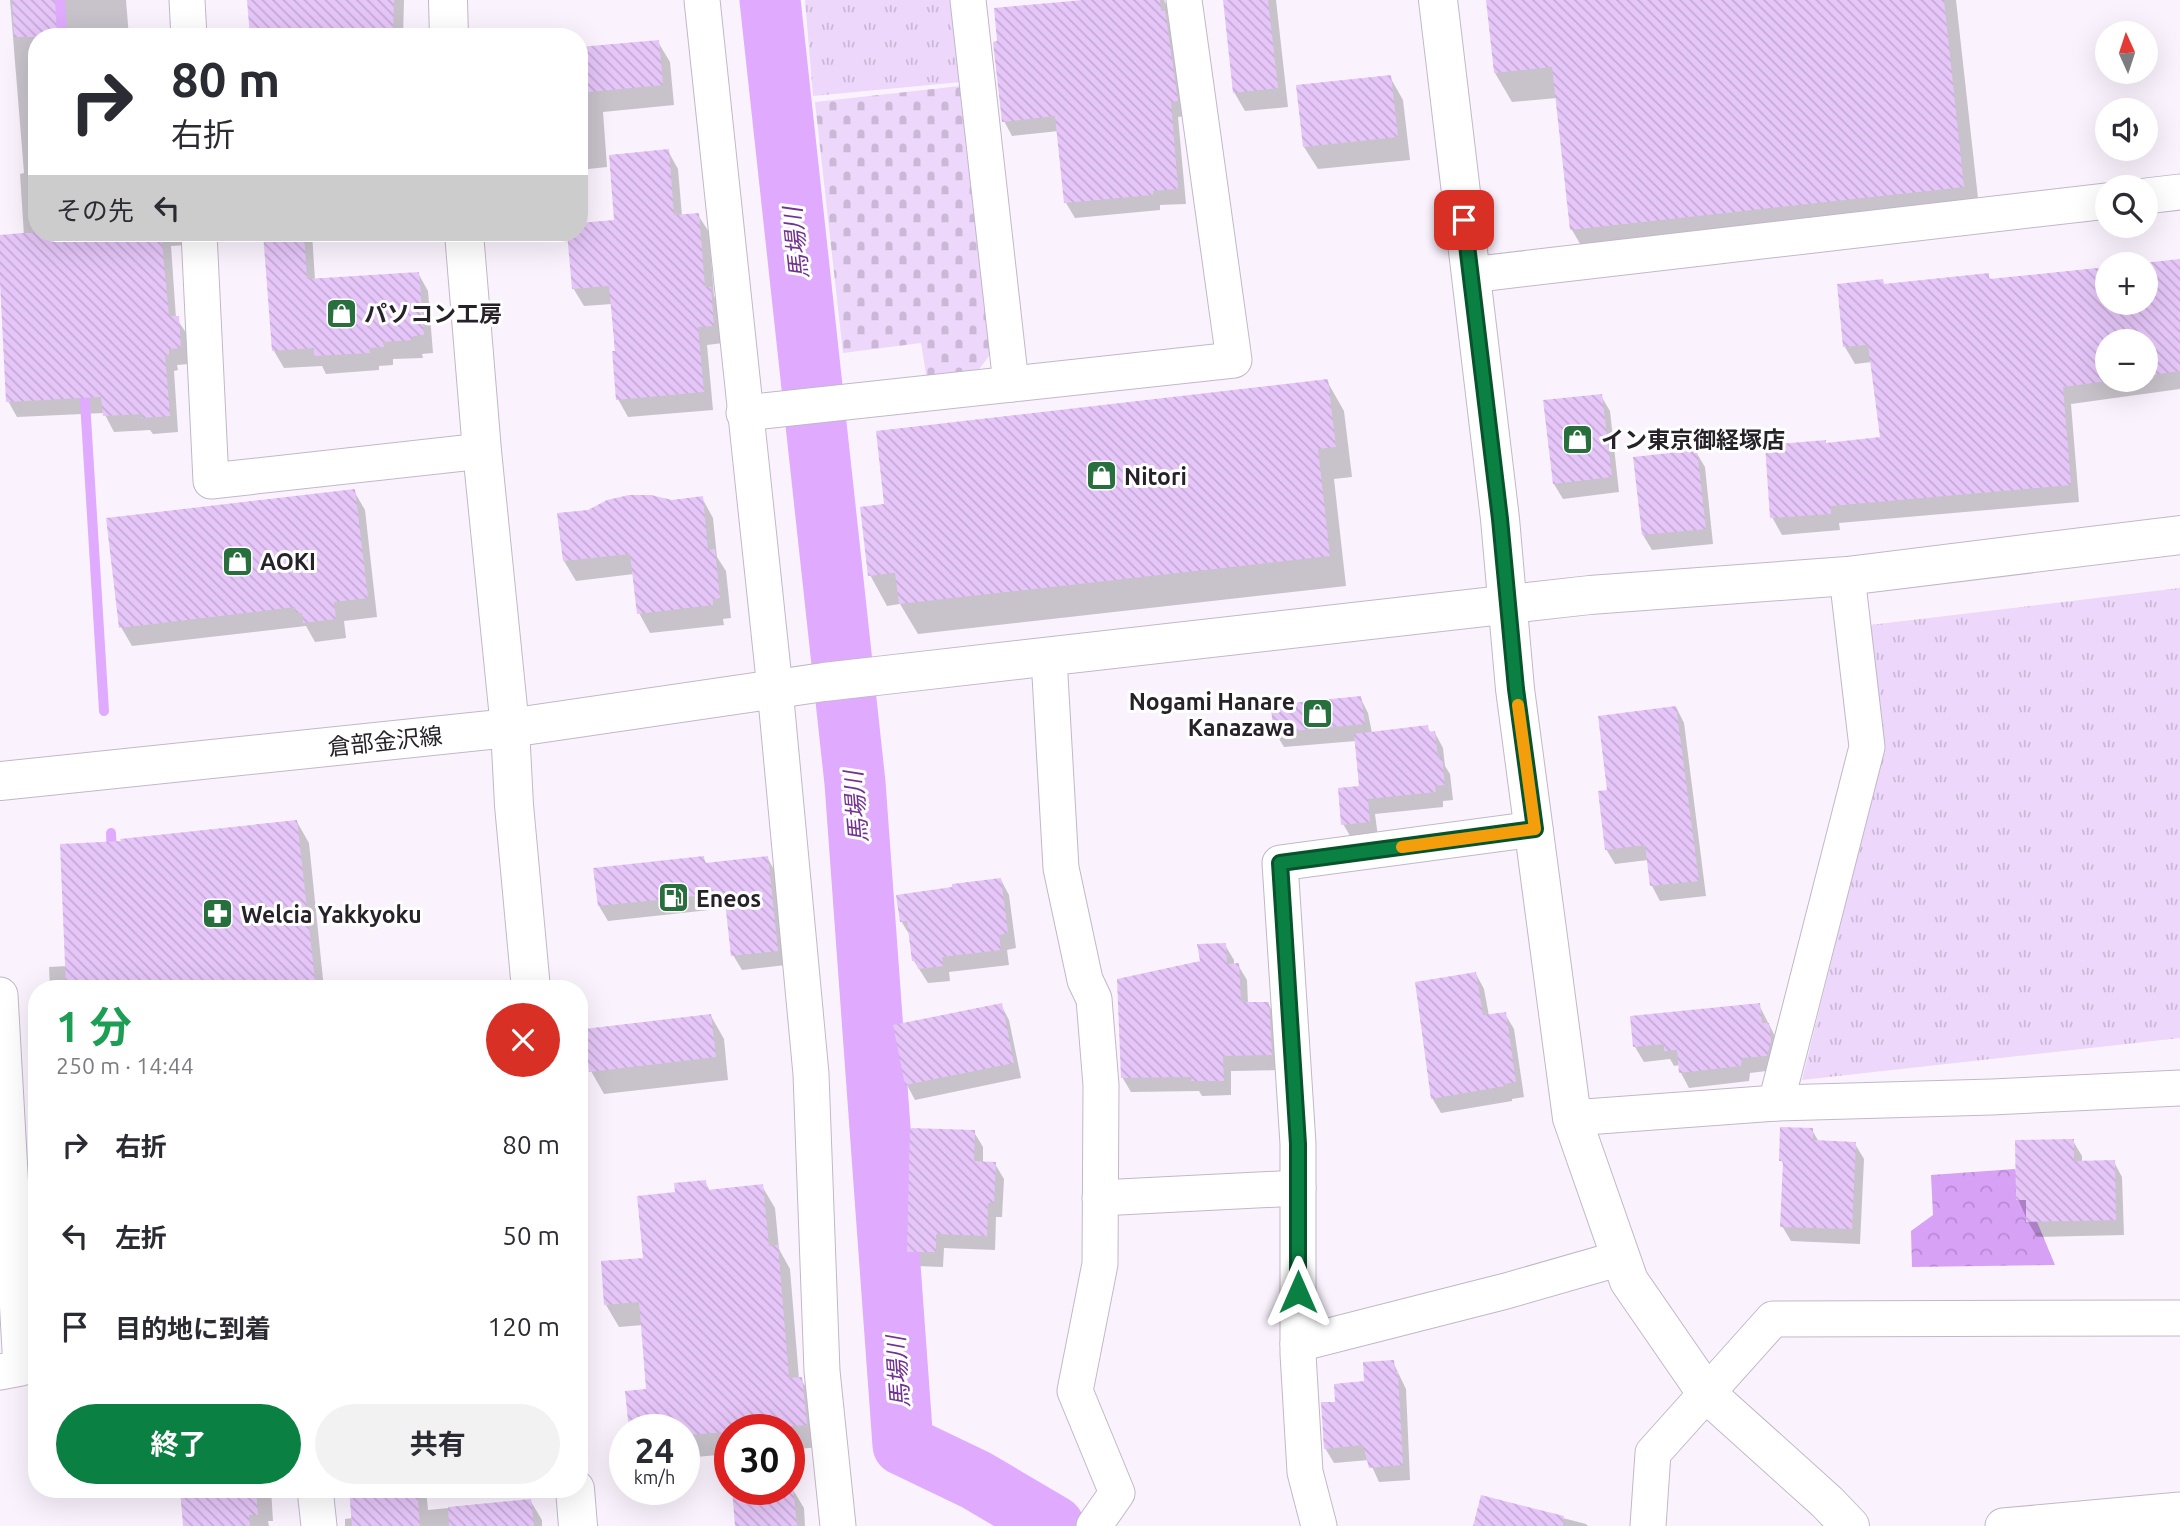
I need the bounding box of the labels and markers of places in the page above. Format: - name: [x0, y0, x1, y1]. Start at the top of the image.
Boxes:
- pin: [1434, 190, 1494, 250]
- shop icon: パソコン工房: [324, 296, 358, 330]
- place label: パソコン工房: [364, 301, 502, 326]
- shop icon: イン東京御経塚店: [1561, 422, 1595, 456]
- place label: イン東京御経塚店: [1601, 427, 1785, 452]
- shop icon: Nitori: [1084, 459, 1118, 493]
- place label: Nitori: [1124, 464, 1187, 489]
- shop icon: AOKI: [220, 544, 254, 578]
- place label: AOKI: [260, 549, 316, 574]
- place label: Nogami Hanare Kanazawa: [1129, 689, 1295, 740]
- shop icon: Nogami Hanare Kanazawa: [1301, 697, 1335, 731]
- fuel station icon: Eneos: [656, 881, 690, 915]
- place label: Eneos: [696, 886, 761, 911]
- pharmacy icon: Welcia Yakkyoku: [201, 897, 235, 931]
- place label: Welcia Yakkyoku: [241, 902, 422, 927]

